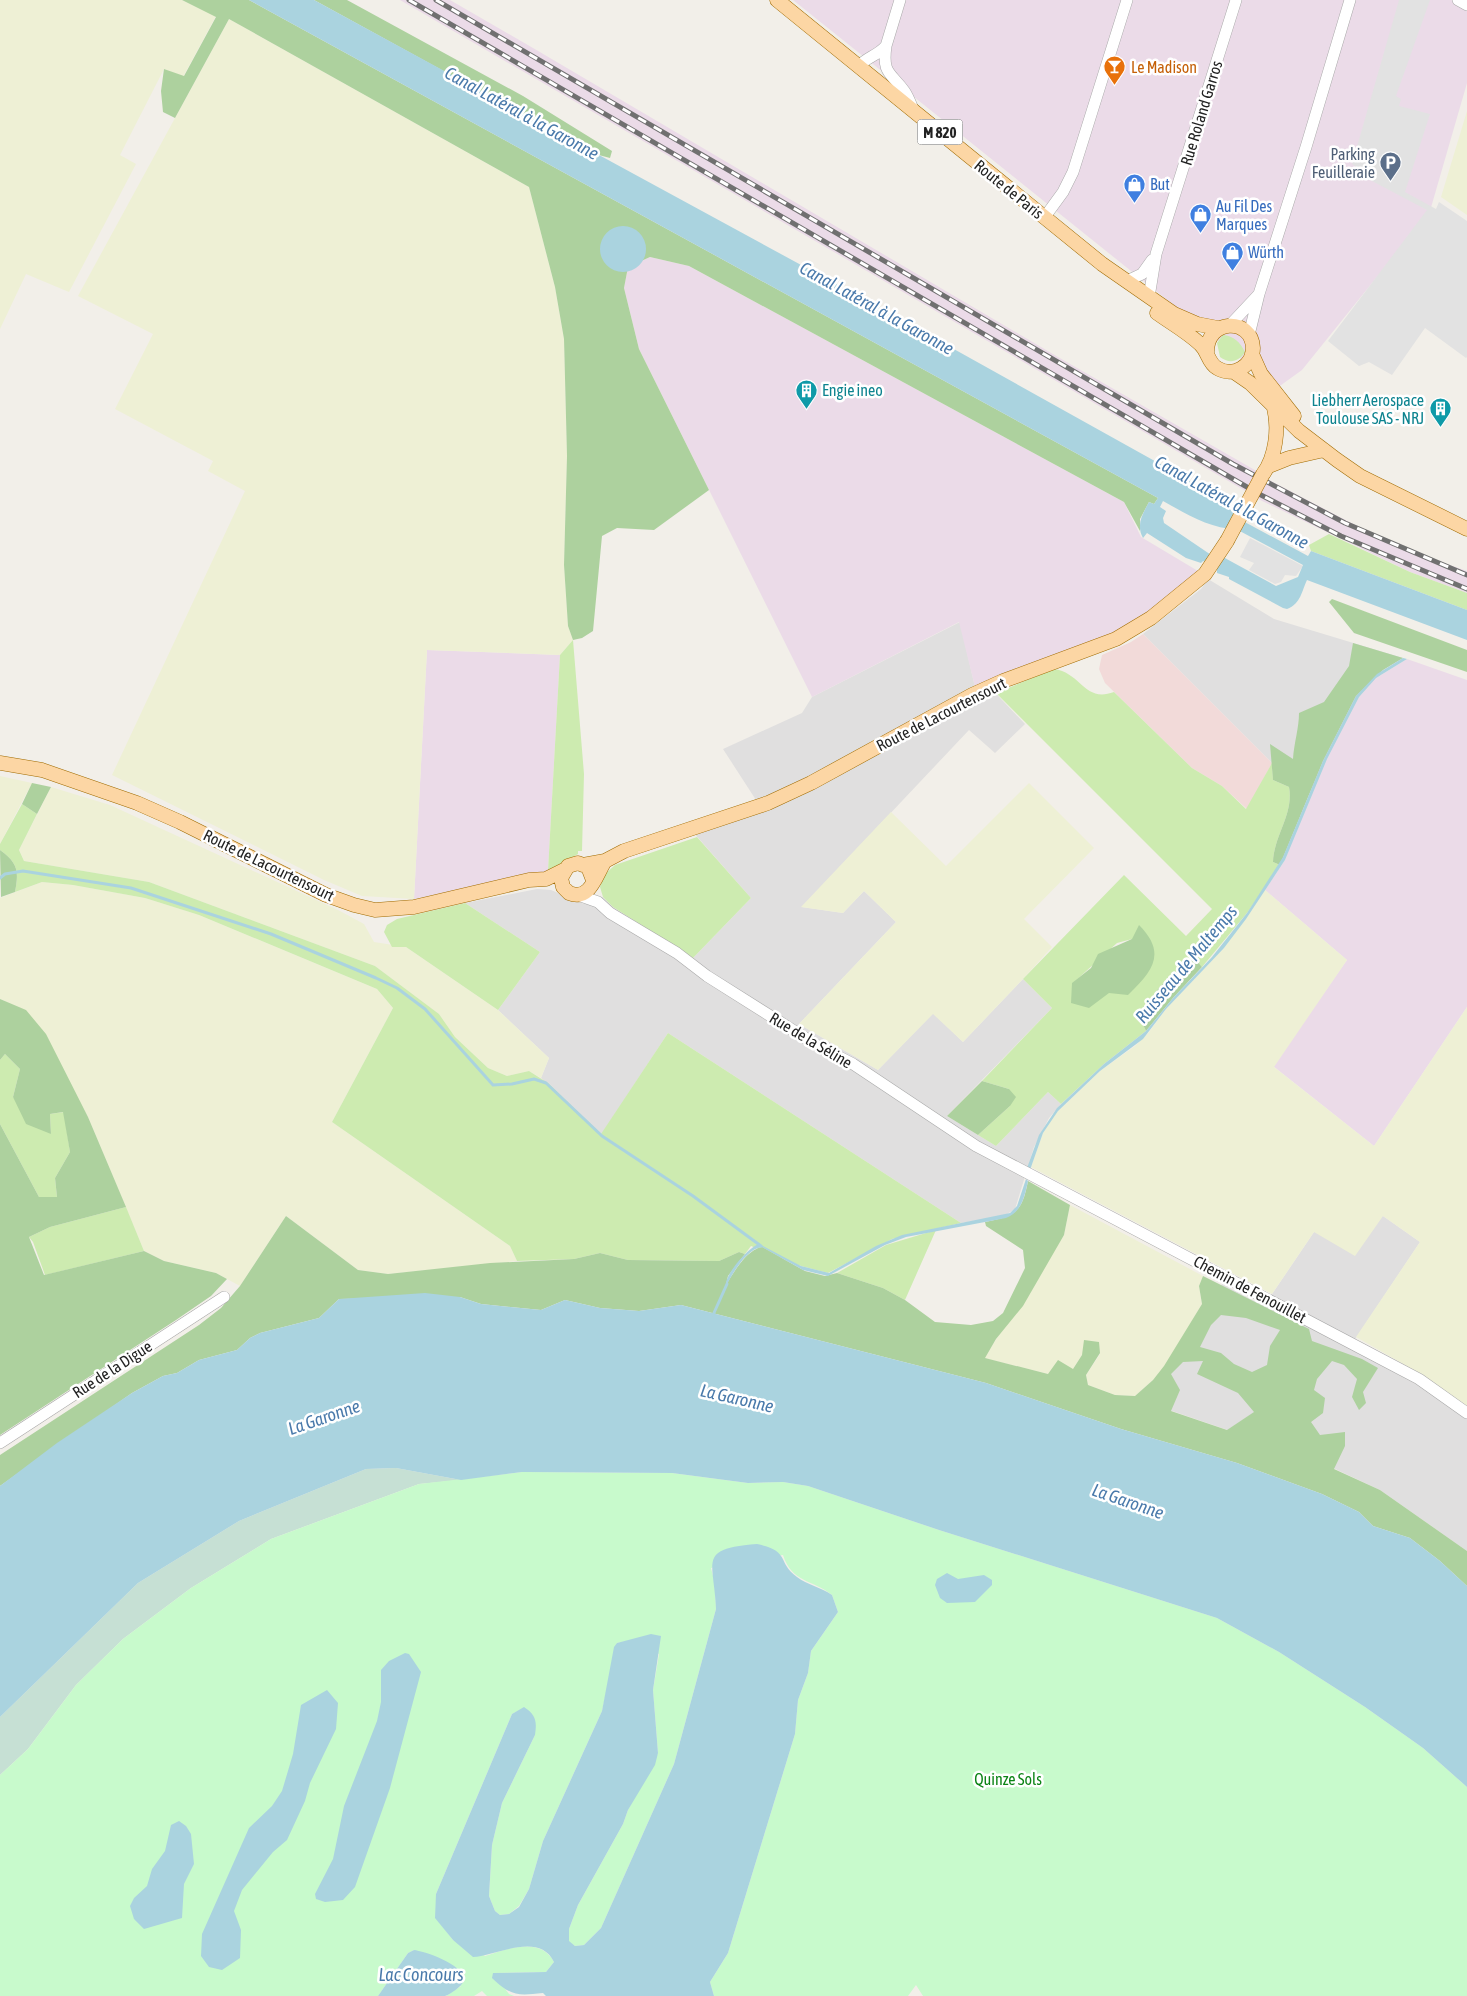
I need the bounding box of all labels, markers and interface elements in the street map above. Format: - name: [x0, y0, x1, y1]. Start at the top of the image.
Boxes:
- bar icon: Le Madison: [1103, 55, 1127, 86]
- place label: Le Madison: [1131, 58, 1197, 76]
- street label: Rue Roland Garros: [1177, 58, 1226, 167]
- water label: Canal Latéral à la Garonne: [441, 62, 603, 164]
- road number: M 820: [918, 120, 962, 144]
- place label: Parking Feuilleraie: [1312, 145, 1375, 181]
- parking icon: Parking Feuilleraie: [1379, 151, 1403, 182]
- street label: Route de Paris: [971, 156, 1047, 222]
- shop icon: But: [1122, 172, 1146, 203]
- place label: But: [1150, 175, 1170, 193]
- place label: Au Fil Des Marques: [1216, 197, 1273, 234]
- shop icon: Au Fil Des Marques: [1188, 203, 1212, 234]
- shop icon: Würth: [1220, 240, 1244, 271]
- place label: Würth: [1248, 243, 1284, 261]
- water label: Canal Latéral à la Garonne: [796, 257, 958, 359]
- building icon: Engie ineo: [794, 378, 818, 409]
- place label: Engie ineo: [822, 381, 883, 400]
- place label: Liebherr Aerospace Toulouse SAS - NRJ: [1311, 391, 1424, 427]
- building icon: Liebherr Aerospace Toulouse SAS - NRJ: [1428, 397, 1452, 428]
- water label: Canal Latéral à la Garonne: [1151, 451, 1313, 553]
- street label: Route de Lacourtensourt: [873, 673, 1009, 755]
- street label: Route de Lacourtensourt: [201, 826, 338, 905]
- water label: Ruisseau de Maltemps: [1131, 901, 1241, 1027]
- street label: Rue de la Séline: [766, 1008, 856, 1072]
- street label: Chemin de Fenouillet: [1191, 1252, 1310, 1326]
- street label: Rue de la Digue: [69, 1337, 155, 1402]
- water label: La Garonne: [698, 1379, 776, 1417]
- water label: La Garonne: [285, 1395, 363, 1439]
- water label: La Garonne: [1089, 1479, 1167, 1523]
- park label: Quinze Sols: [974, 1770, 1042, 1788]
- water label: Lac Concours: [378, 1964, 464, 1985]

